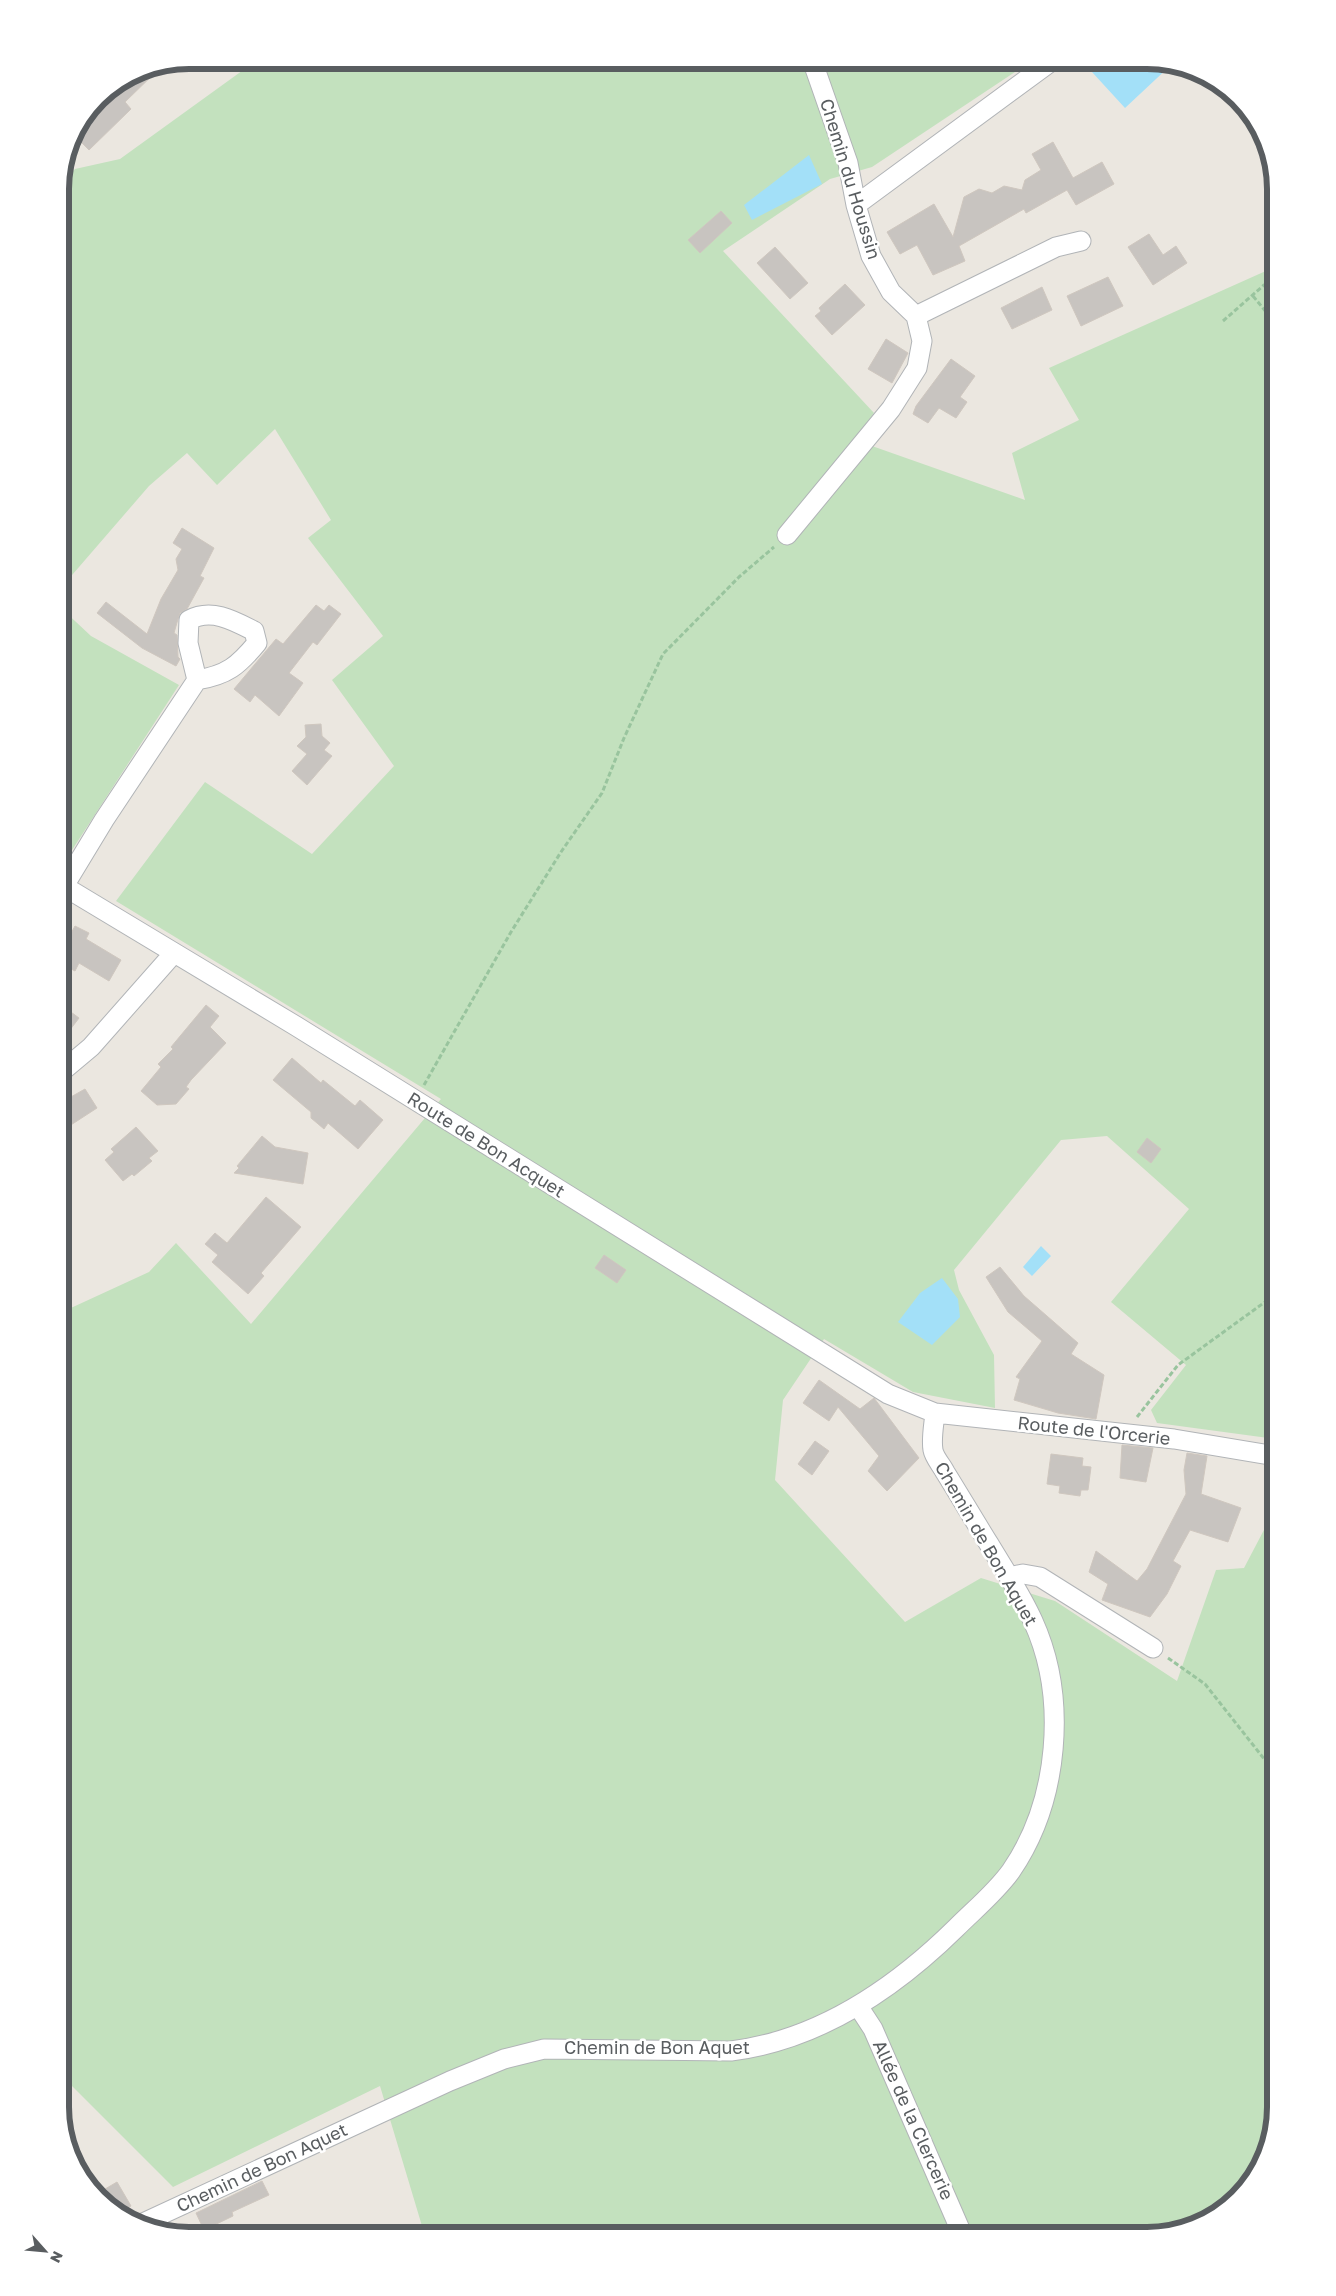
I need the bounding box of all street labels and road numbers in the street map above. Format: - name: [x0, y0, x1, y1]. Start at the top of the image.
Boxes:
- street label: Chemin du Houssin: [816, 96, 886, 262]
- street label: Route de Bon Acquet: [404, 1087, 569, 1202]
- street label: Route de l'Orcerie: [1017, 1411, 1172, 1449]
- street label: Chemin de Bon Aquet: [931, 1457, 1043, 1630]
- street label: Chemin de Bon Aquet: [564, 2036, 750, 2058]
- street label: Allée de la Clercerie: [869, 2036, 959, 2203]
- street label: Chemin de Bon Aquet: [173, 2118, 351, 2216]

